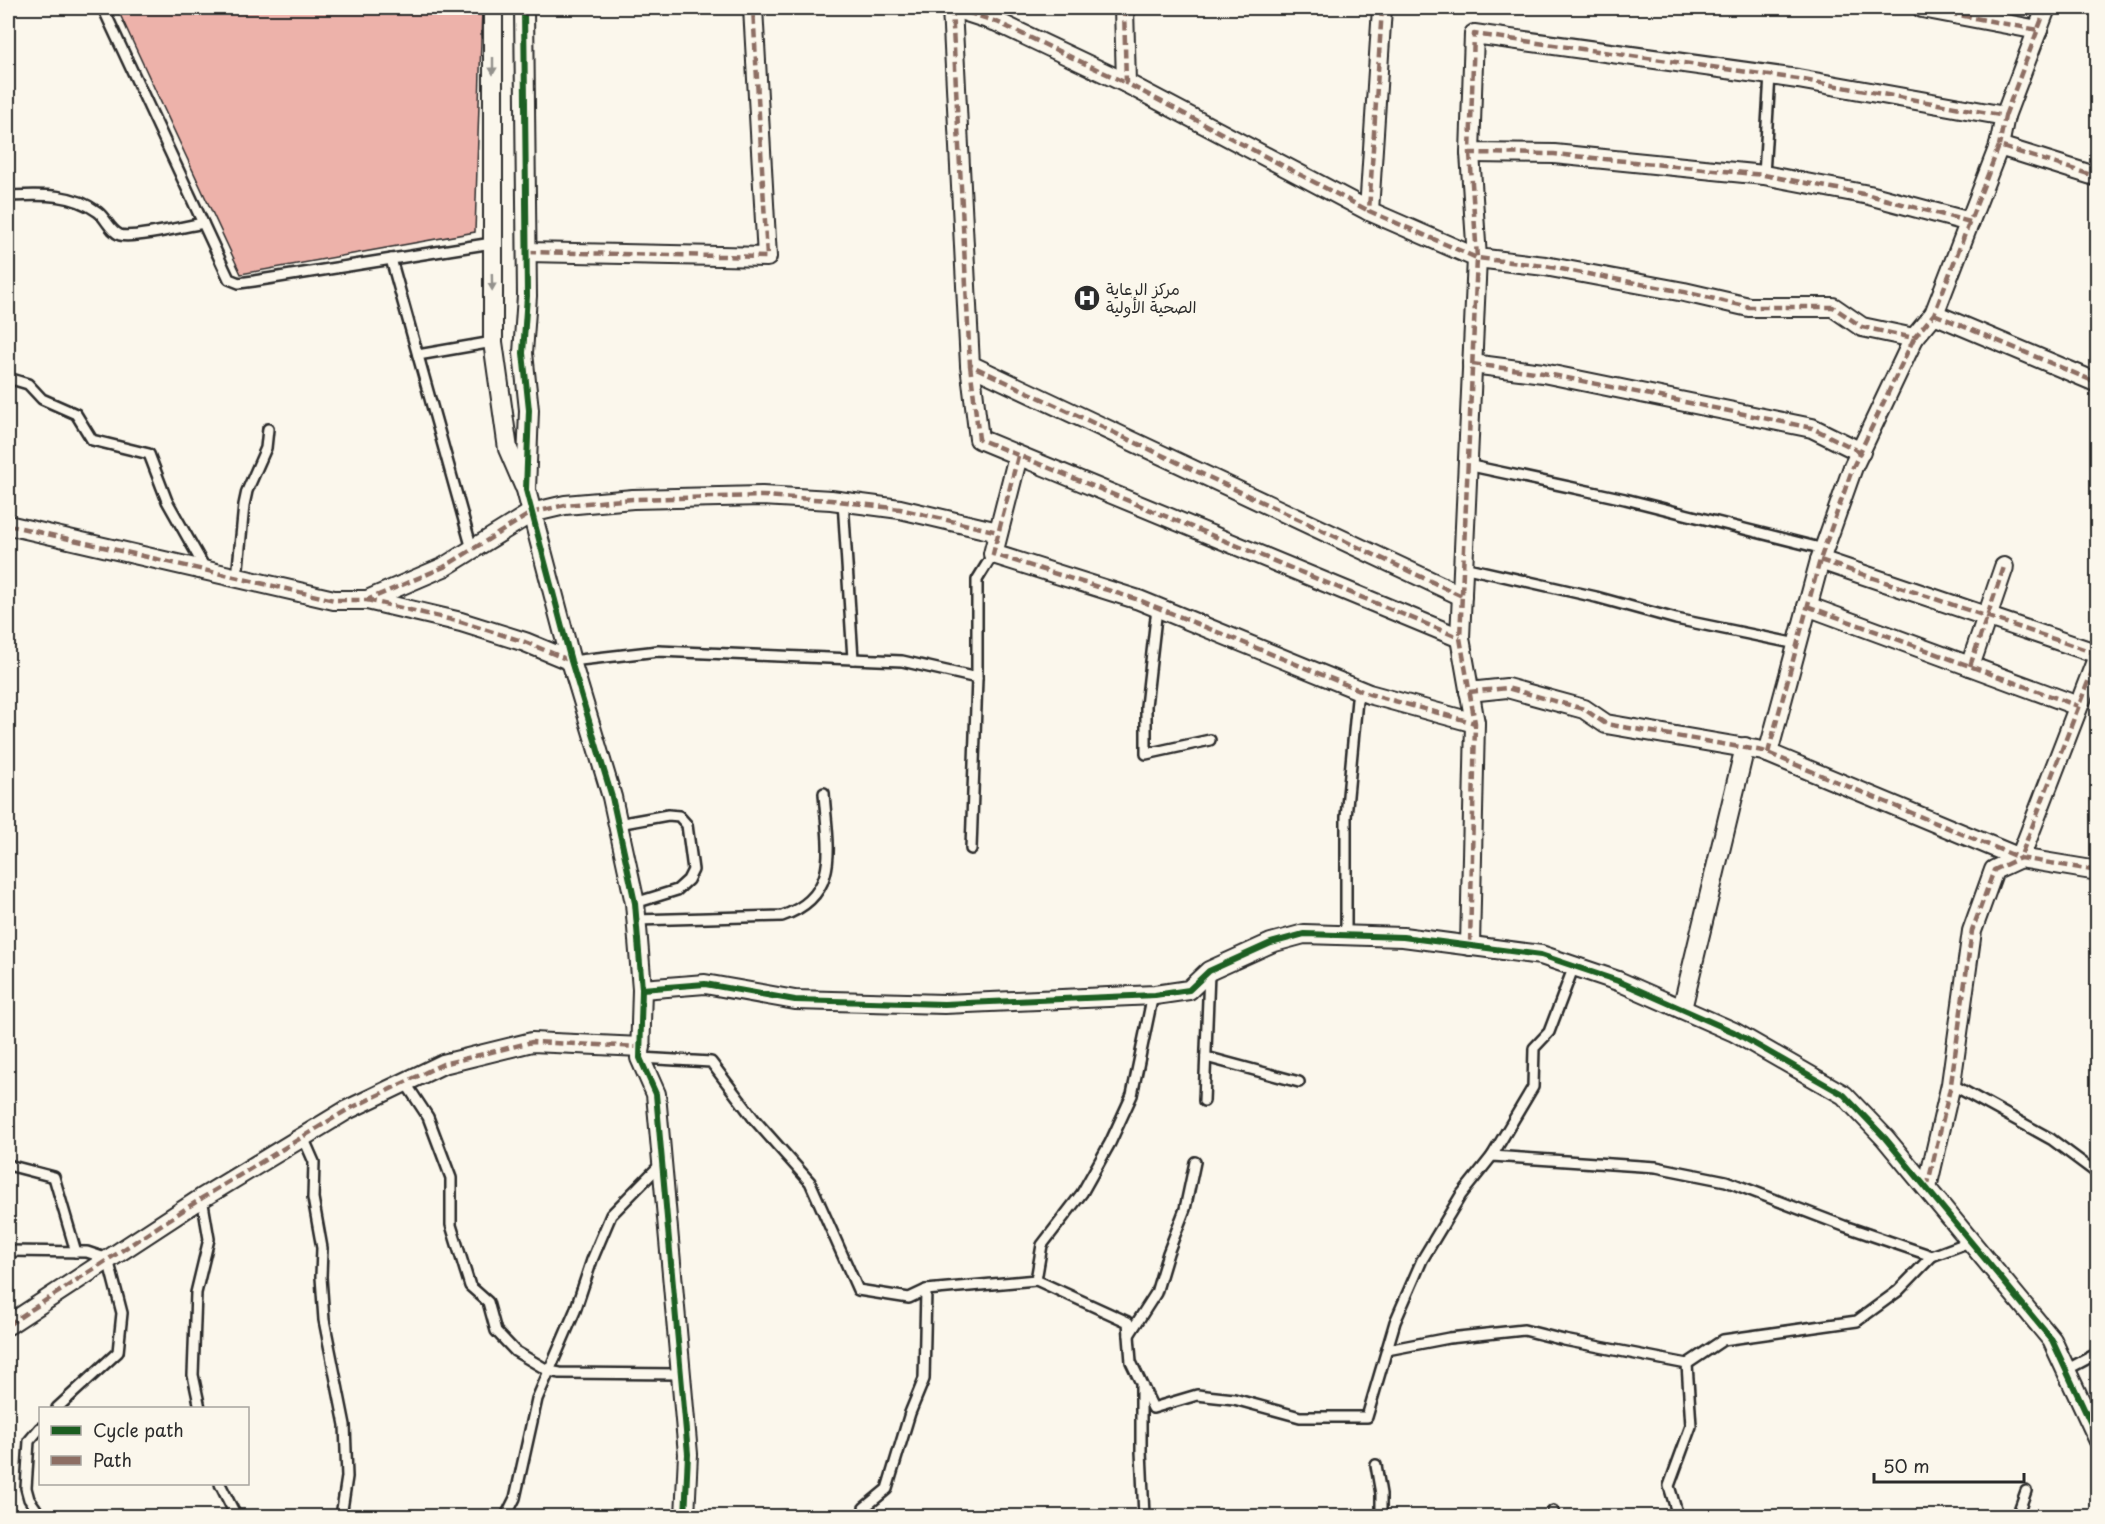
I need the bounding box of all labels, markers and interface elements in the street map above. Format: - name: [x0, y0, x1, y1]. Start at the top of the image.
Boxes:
- one-way arrow: [488, 56, 498, 75]
- one-way arrow: [488, 272, 497, 291]
- place label: مركز الرعاية الصحية الأولية: [1106, 276, 1196, 318]
- hospital icon: مركز الرعاية الصحية الأولية: [1072, 283, 1102, 313]
- legend: [39, 1407, 249, 1485]
- text: Cycle path: [93, 1416, 184, 1443]
- text: Path: [93, 1446, 132, 1473]
- scale bar: [1874, 1446, 2024, 1484]
- text: 50 m: [1883, 1452, 1930, 1479]

